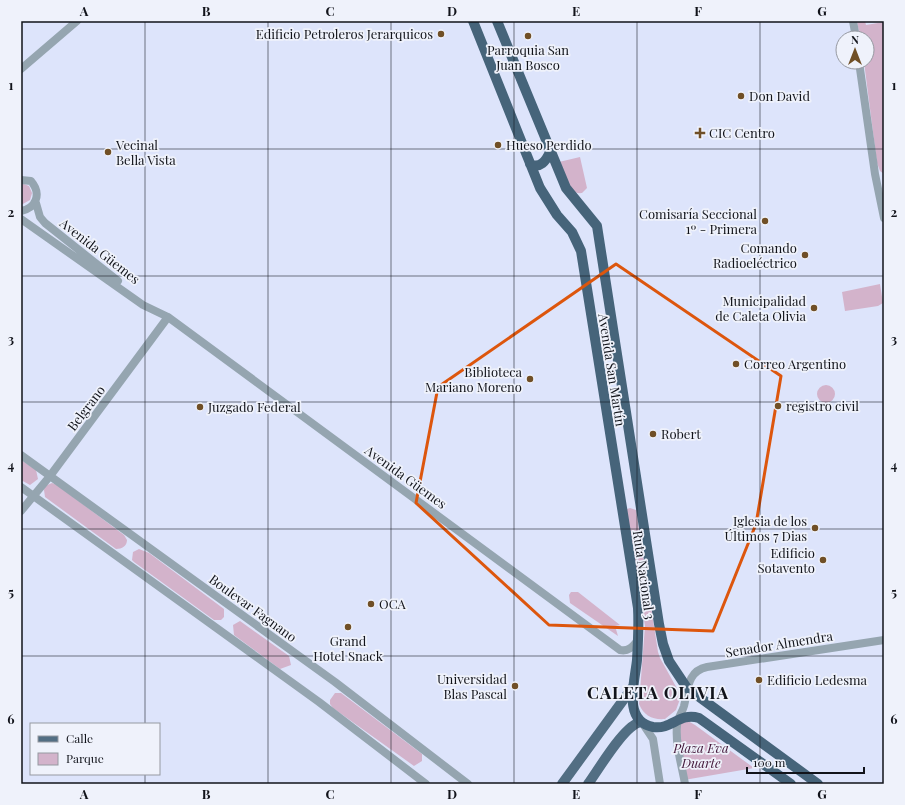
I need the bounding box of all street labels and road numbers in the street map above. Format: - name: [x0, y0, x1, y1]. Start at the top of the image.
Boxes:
- street label: Avenida Güemes: [56, 213, 144, 287]
- street label: Avenida San Martín: [595, 311, 630, 428]
- street label: Belgrano: [63, 382, 108, 434]
- street label: Avenida Güemes: [361, 441, 451, 512]
- street label: Ruta Nacional 3: [630, 529, 659, 621]
- street label: Boulevar Fagnano: [206, 570, 300, 645]
- street label: Senador Almendra: [724, 627, 834, 660]

